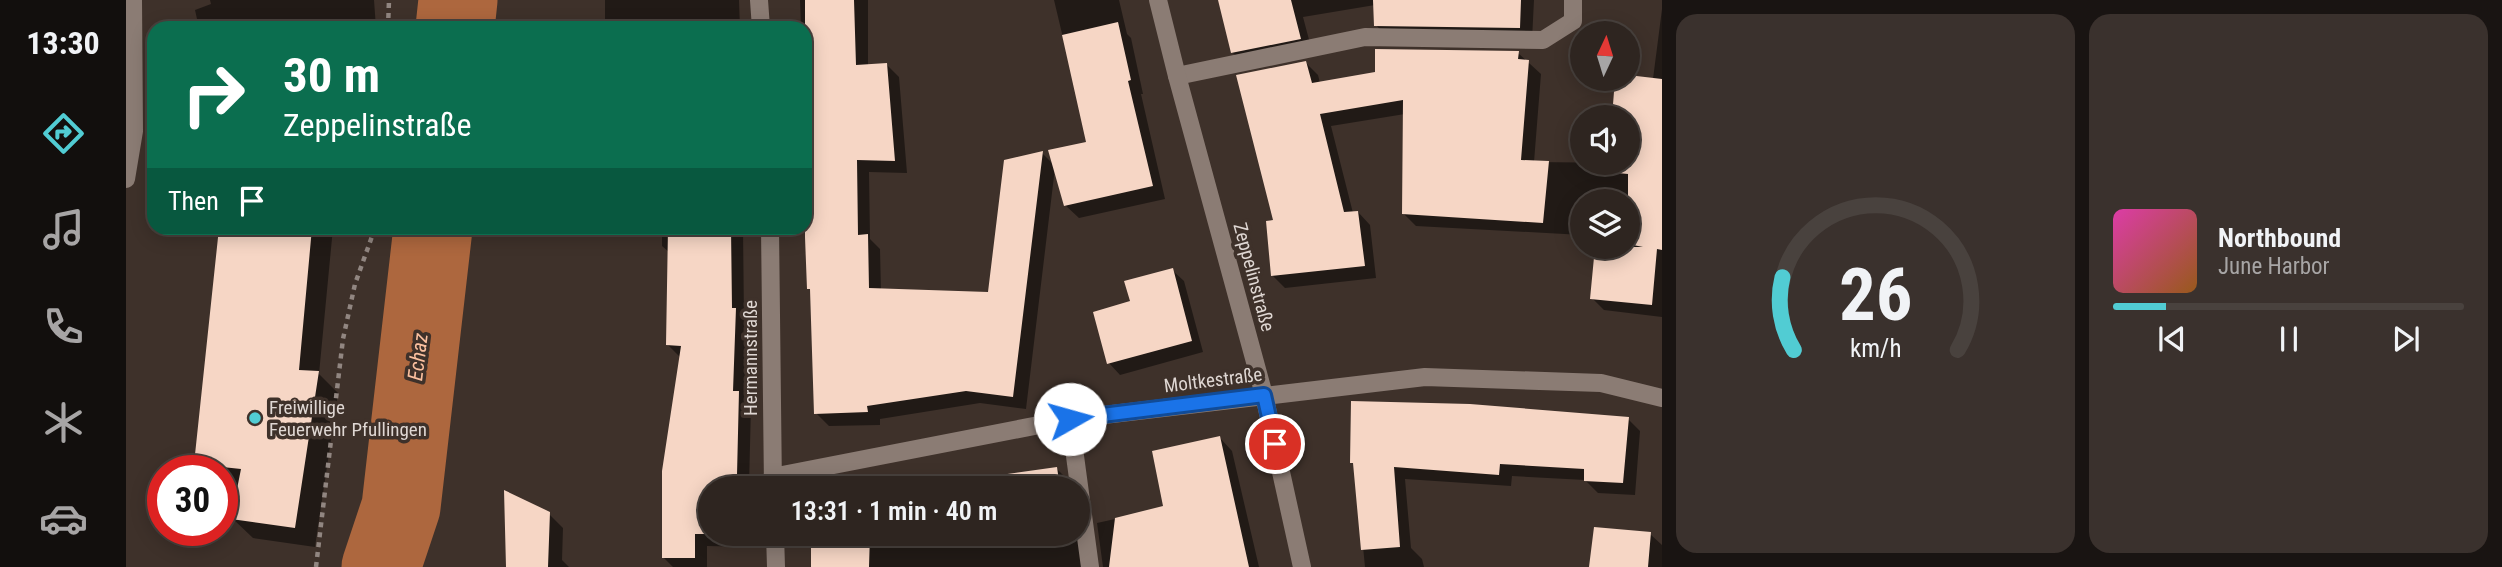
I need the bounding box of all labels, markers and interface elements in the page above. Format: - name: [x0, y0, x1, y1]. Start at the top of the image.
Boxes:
- north arrow: [1570, 21, 1640, 91]
- map controls: [1570, 21, 1640, 259]
- text: 13:30: [26, 24, 100, 62]
- text: 30 m: [283, 47, 380, 104]
- icon: right: [168, 49, 259, 140]
- button: sound: [1570, 105, 1640, 175]
- text: Zeppelinstraße: [283, 106, 471, 144]
- icon: directions: [39, 109, 88, 158]
- icon: arrive: [233, 182, 271, 220]
- text: Then: [168, 186, 219, 216]
- button: layers: [1570, 189, 1640, 259]
- icon: music: [39, 205, 88, 254]
- street label: Zeppelinstraße: [1228, 220, 1280, 334]
- text: Northbound: [2218, 223, 2341, 253]
- text: 26: [1839, 252, 1912, 338]
- text: June Harbor: [2218, 253, 2330, 280]
- street label: Hermannstraße: [739, 300, 762, 416]
- icon: phone: [39, 302, 88, 351]
- icon: previous: [2153, 320, 2191, 358]
- icon: pause: [2270, 320, 2308, 358]
- icon: next: [2387, 320, 2425, 358]
- water label: Echaz: [403, 332, 433, 382]
- text: km/h: [1850, 333, 1901, 362]
- street label: Moltkestraße: [1163, 363, 1264, 397]
- position arrow: [1033, 382, 1107, 456]
- place label: Freiwillige Feuerwehr Pfullingen: [269, 396, 427, 441]
- icon: climate: [39, 398, 88, 447]
- marker: Freiwillige Feuerwehr Pfullingen: [247, 410, 263, 426]
- pin: [1245, 414, 1305, 474]
- icon: arrive: [1256, 425, 1294, 463]
- speed limit sign: 30: [147, 455, 238, 546]
- icon: car: [39, 494, 88, 543]
- text: 13:31 · 1 min · 40 m: [791, 496, 997, 526]

